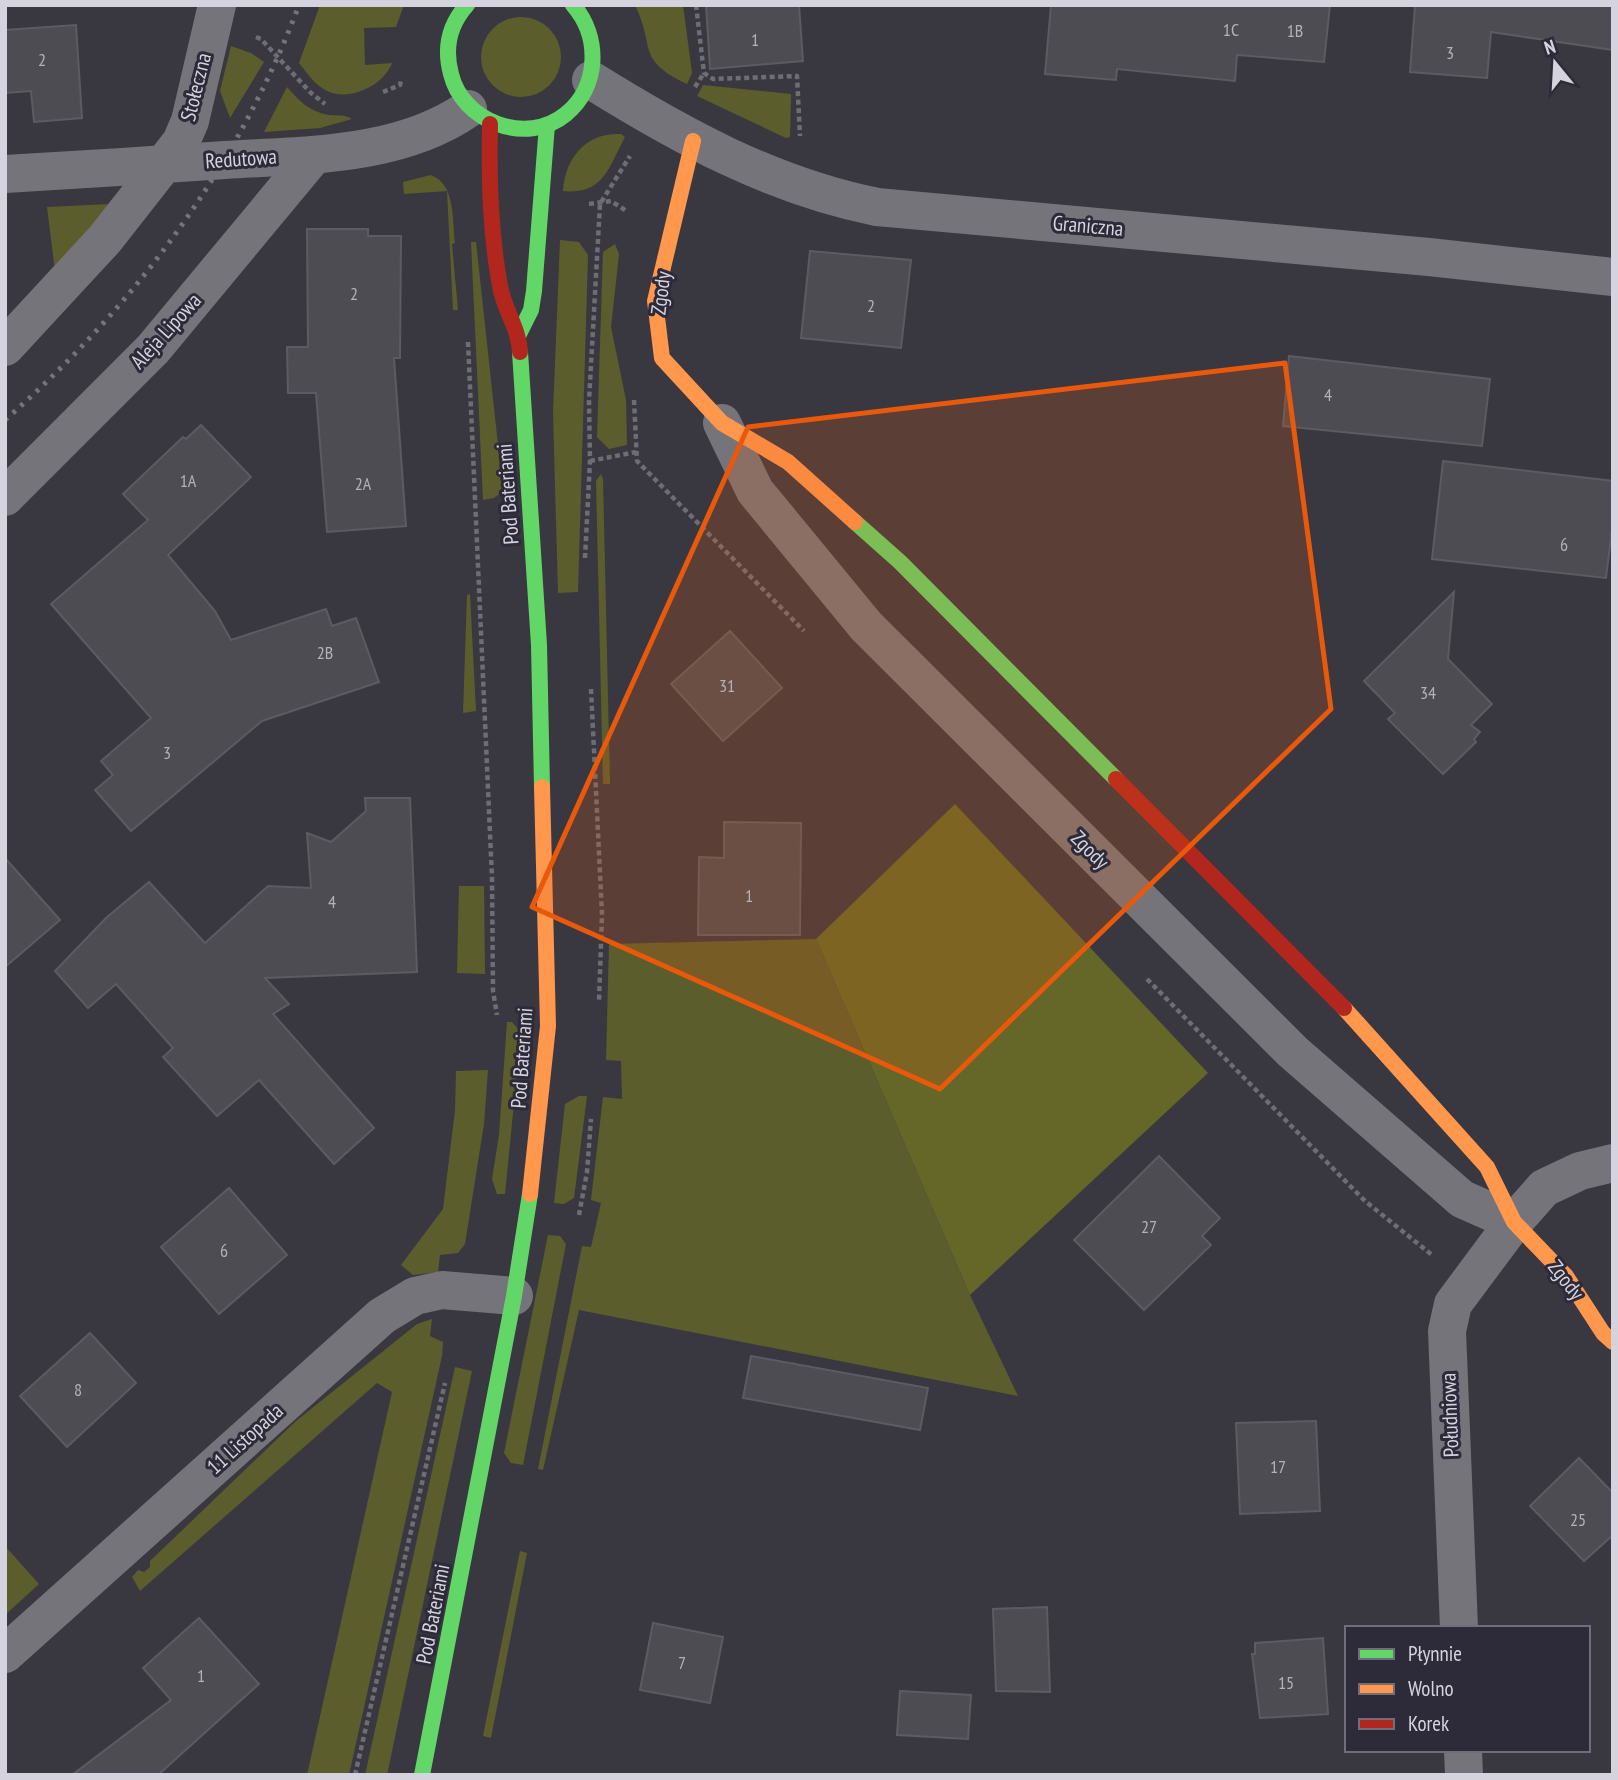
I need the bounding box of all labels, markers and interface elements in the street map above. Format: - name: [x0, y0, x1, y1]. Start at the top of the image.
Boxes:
- house number: 1C: [1223, 18, 1239, 41]
- house number: 1B: [1287, 19, 1303, 42]
- house number: 1: [751, 28, 759, 51]
- north arrow: [1520, 28, 1590, 98]
- text: N: [1541, 34, 1558, 60]
- house number: 3: [1446, 41, 1454, 64]
- house number: 2: [38, 48, 46, 71]
- street label: Stołeczna: [174, 50, 217, 124]
- street label: Redutowa: [204, 143, 278, 174]
- street label: Graniczna: [1052, 209, 1124, 242]
- street label: Zgody: [644, 270, 677, 316]
- house number: 2: [350, 282, 358, 305]
- street label: Aleja Lipowa: [124, 287, 207, 374]
- house number: 2: [867, 294, 875, 317]
- house number: 4: [1324, 383, 1332, 406]
- street label: Pod Bateriami: [491, 443, 524, 545]
- house number: 1A: [180, 469, 197, 492]
- house number: 2A: [355, 472, 372, 495]
- house number: 6: [1560, 533, 1568, 556]
- house number: 2B: [317, 641, 333, 664]
- house number: 31: [719, 674, 735, 697]
- house number: 34: [1420, 681, 1436, 704]
- house number: 3: [163, 741, 171, 764]
- street label: Zgody: [1065, 825, 1115, 875]
- house number: 1: [745, 884, 753, 907]
- house number: 4: [328, 890, 336, 913]
- street label: Pod Bateriami: [505, 1007, 538, 1109]
- house number: 27: [1141, 1215, 1157, 1238]
- house number: 6: [220, 1239, 228, 1262]
- street label: Zgody: [1542, 1254, 1590, 1305]
- street label: Południowa: [1435, 1372, 1464, 1458]
- house number: 8: [74, 1378, 82, 1401]
- street label: 11 Listopada: [201, 1397, 288, 1480]
- house number: 17: [1270, 1455, 1286, 1478]
- house number: 25: [1570, 1508, 1586, 1531]
- street label: Pod Bateriami: [410, 1562, 455, 1666]
- legend: [1345, 1626, 1590, 1752]
- text: Płynnie: [1408, 1640, 1462, 1667]
- house number: 7: [678, 1651, 686, 1674]
- house number: 1: [197, 1664, 205, 1687]
- house number: 15: [1278, 1671, 1294, 1694]
- text: Wolno: [1408, 1675, 1454, 1702]
- text: Korek: [1408, 1710, 1449, 1737]

